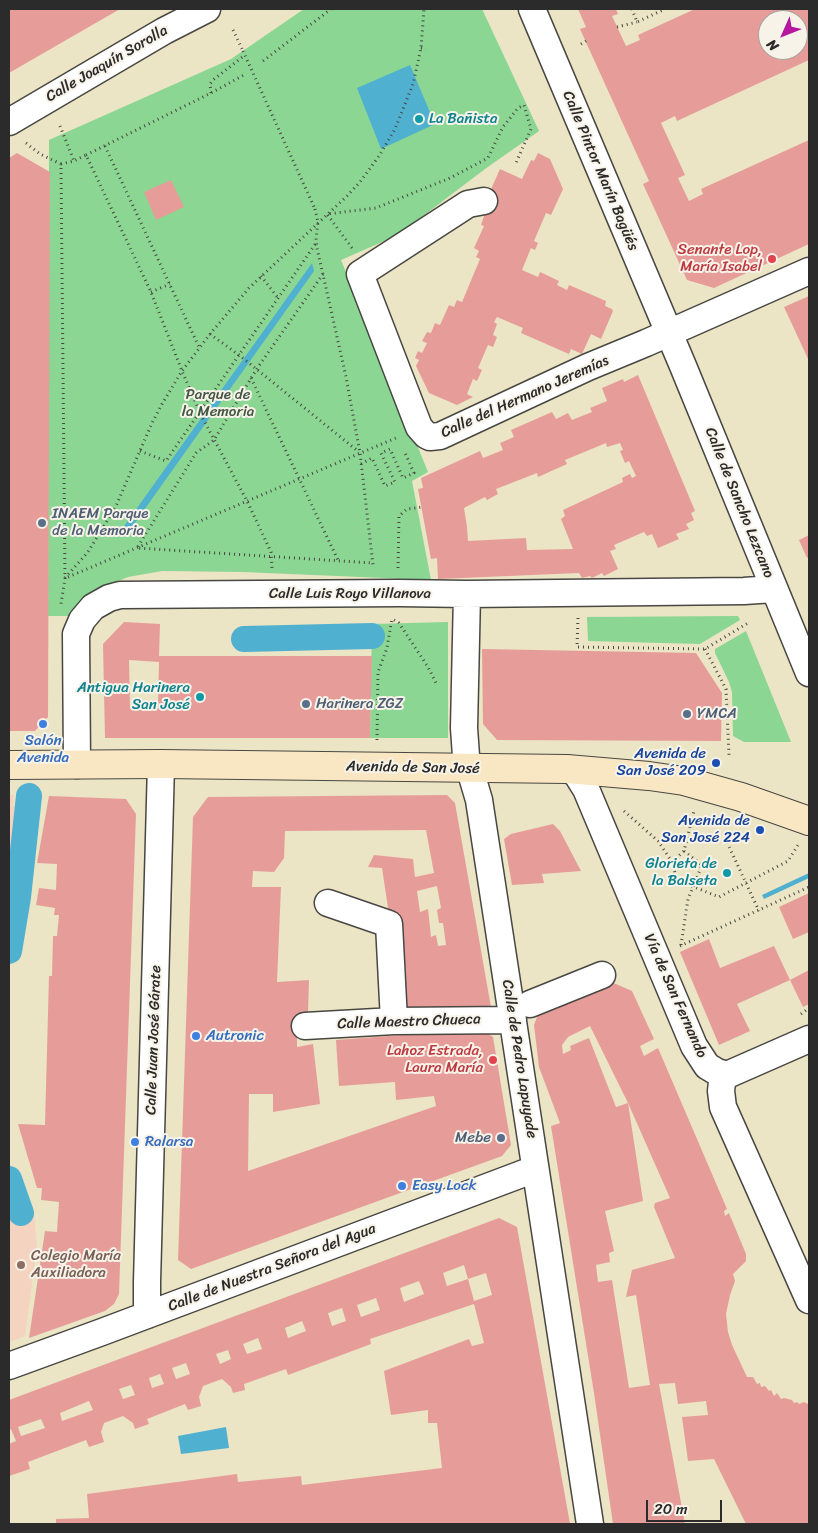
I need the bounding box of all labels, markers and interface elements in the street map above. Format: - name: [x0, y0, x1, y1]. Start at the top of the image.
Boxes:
- north arrow: [758, 10, 808, 60]
- street label: Calle Joaquín Sorolla: [43, 22, 171, 106]
- text: N: [760, 33, 785, 57]
- street label: Calle Pintor Marín Bagüés: [558, 88, 642, 254]
- place label: La Bañista: [429, 110, 498, 128]
- marker: La Bañista: [413, 113, 425, 125]
- place label: Senante Lop, María Isabel: [677, 241, 762, 276]
- marker: Senante Lop, María Isabel: [766, 253, 778, 265]
- street label: Calle del Hermano Jeremías: [438, 352, 612, 442]
- park label: Parque de la Memoria: [182, 386, 254, 421]
- street label: Calle de Sancho Lezcano: [701, 425, 777, 581]
- place label: INAEM Parque de la Memoria: [52, 505, 148, 540]
- marker: INAEM Parque de la Memoria: [36, 517, 48, 529]
- street label: Calle Luis Royo Villanova: [269, 585, 431, 603]
- place label: Antigua Harinera San José: [77, 679, 190, 714]
- marker: Antigua Harinera San José: [194, 691, 206, 703]
- place label: Harinera ZGZ: [316, 695, 403, 713]
- marker: Harinera ZGZ: [300, 698, 312, 710]
- place label: YMCA: [697, 705, 737, 723]
- marker: YMCA: [681, 708, 693, 720]
- marker: Salón Avenida: [37, 718, 49, 730]
- place label: Salón Avenida: [17, 732, 69, 767]
- place label: Avenida de San José 209: [617, 745, 706, 780]
- marker: Avenida de San José 209: [710, 757, 722, 769]
- street label: Avenida de San José: [346, 758, 480, 778]
- place label: Avenida de San José 224: [661, 812, 750, 847]
- marker: Avenida de San José 224: [754, 824, 766, 836]
- place label: Glorieta de la Balseta: [645, 855, 717, 890]
- marker: Glorieta de la Balseta: [721, 867, 733, 879]
- street label: Vía de San Fernando: [640, 931, 710, 1061]
- street label: Calle Juan José Gárate: [142, 965, 166, 1115]
- street label: Calle de Pedro Lapuyade: [498, 978, 540, 1140]
- street label: Calle Maestro Chueca: [337, 1011, 481, 1033]
- place label: Autronic: [206, 1027, 264, 1045]
- marker: Autronic: [190, 1030, 202, 1042]
- place label: Lahoz Estrada, Laura María: [387, 1042, 483, 1077]
- marker: Lahoz Estrada, Laura María: [487, 1054, 499, 1066]
- place label: Mebe: [455, 1129, 491, 1147]
- marker: Mebe: [495, 1132, 507, 1144]
- place label: Ralarsa: [145, 1133, 193, 1151]
- marker: Ralarsa: [129, 1136, 141, 1148]
- place label: Easy Lock: [412, 1177, 476, 1195]
- marker: Easy Lock: [396, 1180, 408, 1192]
- street label: Calle de Nuestra Señora del Agua: [166, 1220, 378, 1316]
- place label: Colegio María Auxiliadora: [31, 1247, 121, 1282]
- marker: Colegio María Auxiliadora: [15, 1259, 27, 1271]
- scale bar: [648, 1490, 724, 1522]
- text: 20 m: [654, 1496, 688, 1522]

